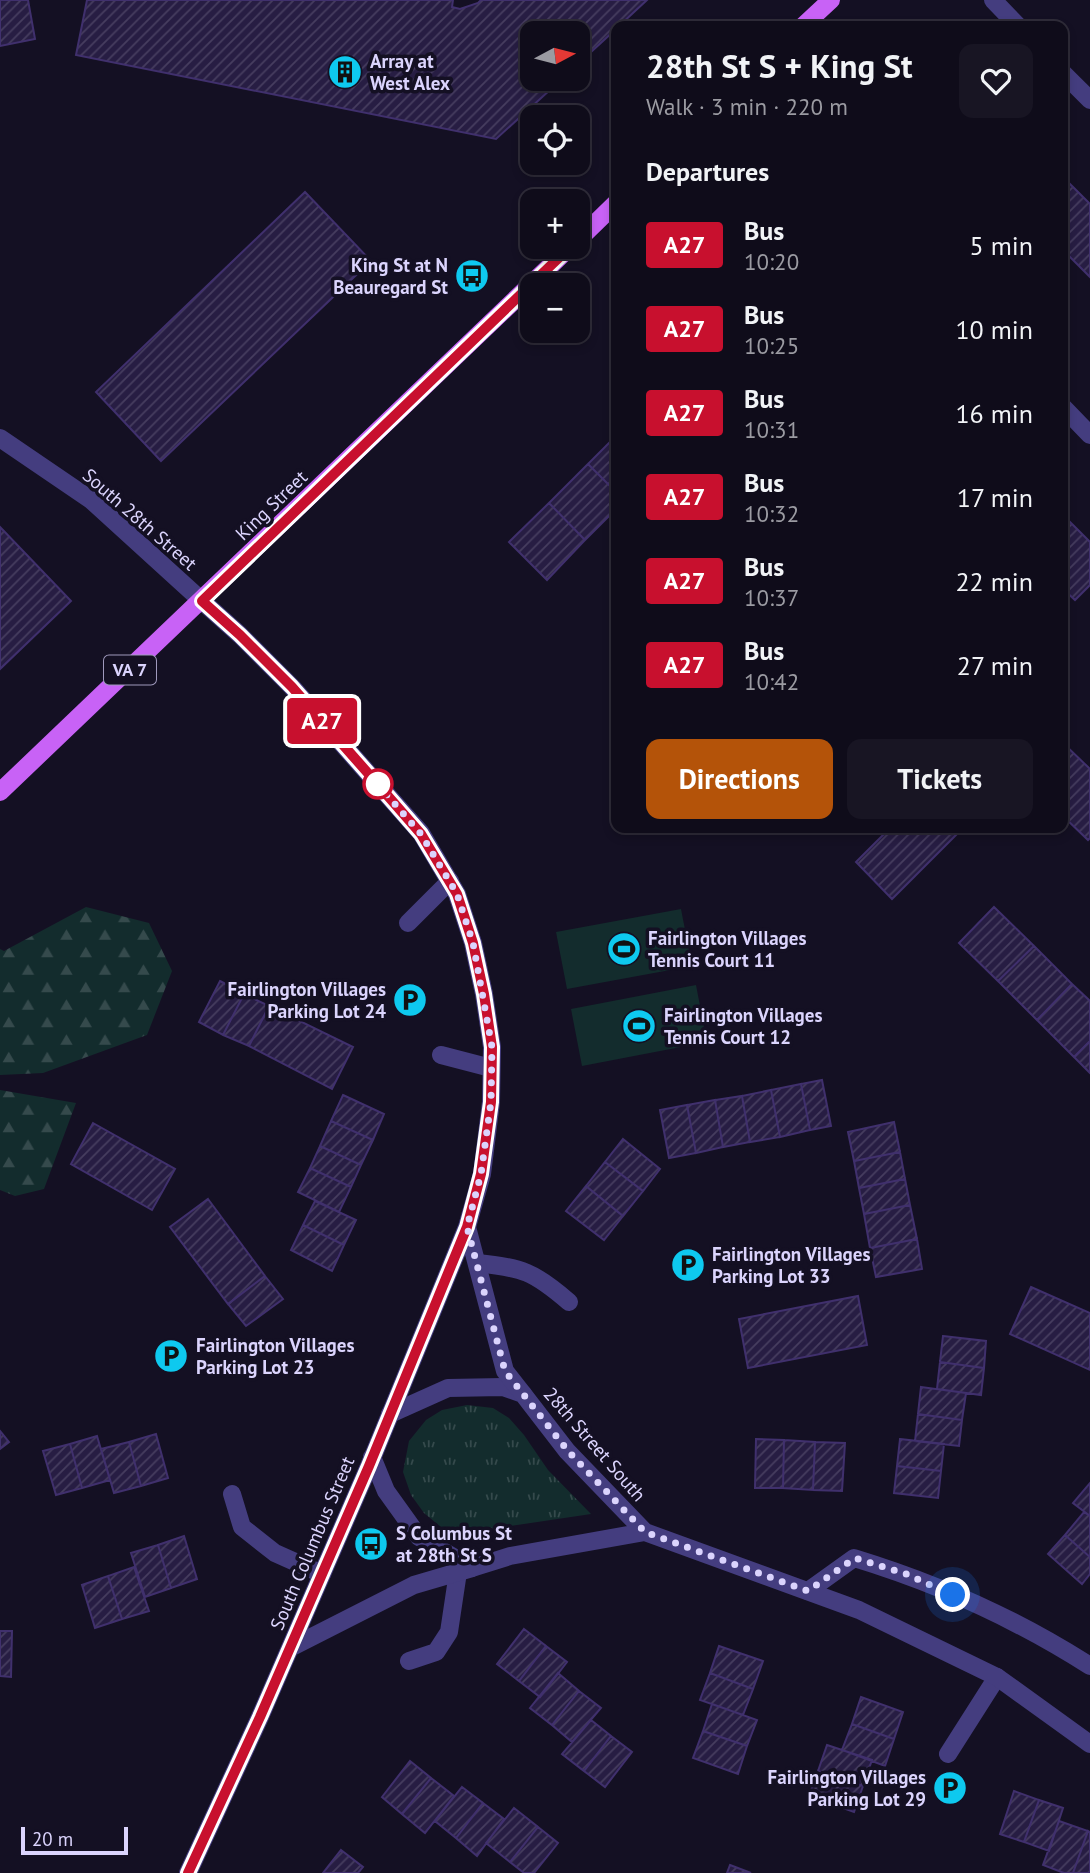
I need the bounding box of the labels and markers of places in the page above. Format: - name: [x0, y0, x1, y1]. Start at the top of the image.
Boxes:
- place label: Array at West Alex: [370, 49, 450, 95]
- building icon: Array at West Alex: [326, 53, 364, 91]
- place label: King St at N Beauregard St: [333, 253, 448, 299]
- bus stop icon: King St at N Beauregard St: [453, 257, 491, 295]
- unlabelled marker: [363, 769, 393, 799]
- place label: Fairlington Villages Tennis Court 11: [648, 926, 806, 972]
- sports icon: Fairlington Villages Tennis Court 11: [605, 930, 643, 968]
- place label: Fairlington Villages Parking Lot 24: [228, 977, 386, 1023]
- parking icon: Fairlington Villages Parking Lot 24: [391, 981, 429, 1019]
- place label: Fairlington Villages Tennis Court 12: [664, 1003, 822, 1049]
- sports icon: Fairlington Villages Tennis Court 12: [620, 1007, 658, 1045]
- place label: Fairlington Villages Parking Lot 33: [712, 1242, 870, 1288]
- parking icon: Fairlington Villages Parking Lot 33: [669, 1246, 707, 1284]
- place label: Fairlington Villages Parking Lot 23: [196, 1333, 354, 1379]
- parking icon: Fairlington Villages Parking Lot 23: [152, 1337, 190, 1375]
- place label: S Columbus St at 28th St S: [396, 1521, 512, 1567]
- bus stop icon: S Columbus St at 28th St S: [352, 1525, 390, 1563]
- place label: Fairlington Villages Parking Lot 29: [768, 1765, 926, 1811]
- parking icon: Fairlington Villages Parking Lot 29: [931, 1769, 969, 1807]

